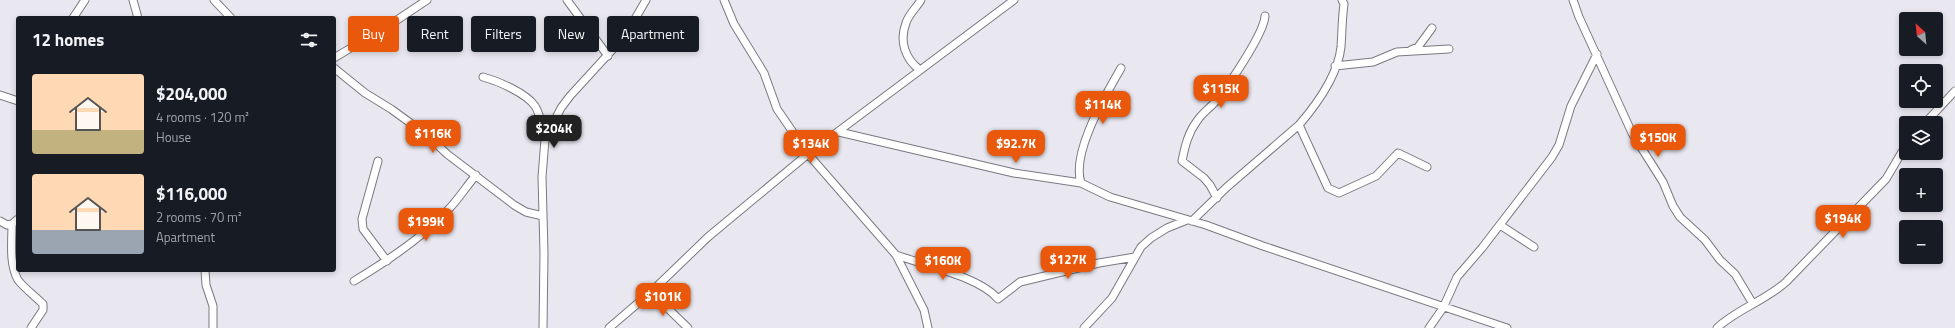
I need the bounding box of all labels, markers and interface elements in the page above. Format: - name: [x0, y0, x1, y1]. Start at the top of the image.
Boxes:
- north arrow: [1899, 12, 1943, 56]
- map controls: [1899, 12, 1943, 264]
- chip: Buy: [348, 16, 399, 52]
- chip: Rent: [407, 16, 463, 52]
- chip: Filters: [471, 16, 536, 52]
- chip: New: [544, 16, 599, 52]
- chip: Apartment: [607, 16, 699, 52]
- text: 12 homes: [32, 27, 104, 53]
- icon: filters: [298, 29, 320, 51]
- button: locate: [1899, 64, 1943, 108]
- pin: $115K: [1193, 75, 1249, 109]
- text: $115K: [1203, 78, 1239, 98]
- text: $204,000: [156, 81, 227, 107]
- icon: home: [64, 90, 112, 138]
- pin: $114K: [1075, 91, 1131, 125]
- text: $114K: [1085, 94, 1121, 114]
- text: 4 rooms · 120 m²: [156, 107, 249, 127]
- pin: $204K: [526, 115, 582, 149]
- button: layers: [1899, 116, 1943, 160]
- text: $204K: [536, 118, 572, 138]
- pin: $116K: [405, 120, 461, 154]
- text: $116K: [415, 123, 451, 143]
- pin: $150K: [1630, 124, 1686, 158]
- text: House: [156, 127, 191, 147]
- text: $150K: [1640, 127, 1676, 147]
- pin: $134K: [783, 130, 839, 164]
- pin: $92.7K: [983, 130, 1049, 164]
- text: $134K: [793, 133, 829, 153]
- text: $92.7K: [996, 133, 1036, 153]
- button: +: [1899, 168, 1943, 212]
- text: $116,000: [156, 181, 227, 207]
- icon: home: [64, 190, 112, 238]
- pin: $194K: [1815, 205, 1871, 239]
- text: 2 rooms · 70 m²: [156, 207, 242, 227]
- pin: $199K: [398, 208, 454, 242]
- text: $194K: [1825, 208, 1861, 228]
- text: $199K: [408, 211, 444, 231]
- button: −: [1899, 220, 1943, 264]
- text: Apartment: [156, 227, 215, 247]
- pin: $127K: [1040, 246, 1096, 280]
- pin: $160K: [915, 247, 971, 281]
- text: $127K: [1050, 249, 1086, 269]
- text: $160K: [925, 250, 961, 270]
- pin: $101K: [635, 283, 691, 317]
- text: $101K: [645, 286, 681, 306]

